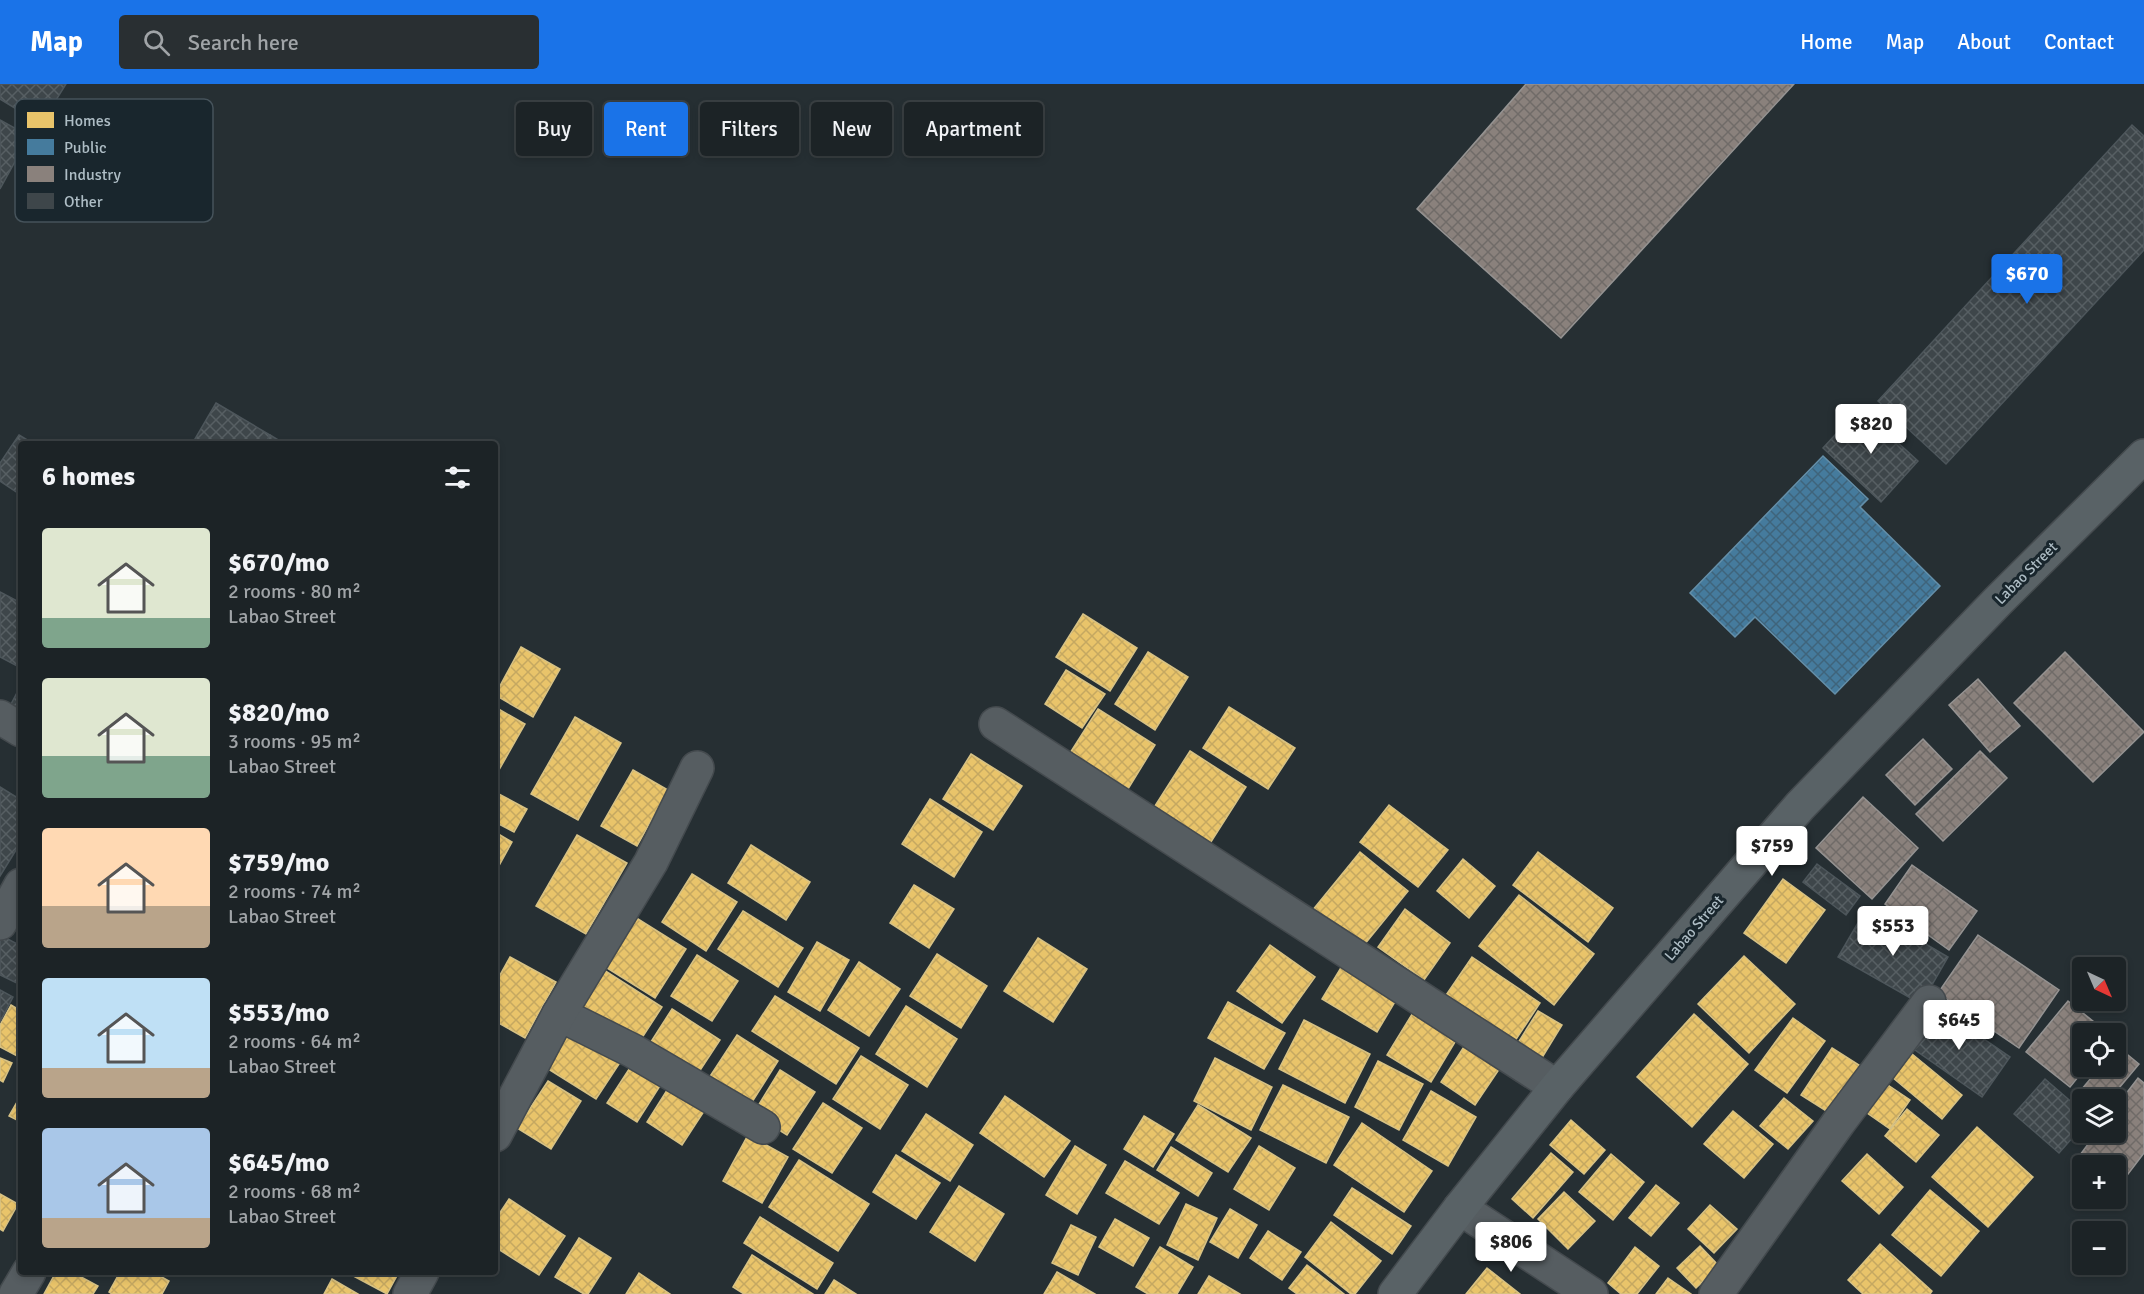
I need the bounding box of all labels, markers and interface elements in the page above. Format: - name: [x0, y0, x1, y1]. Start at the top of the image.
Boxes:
- search box: [119, 15, 539, 69]
- text: Map: [30, 25, 83, 59]
- icon: search: [140, 26, 173, 59]
- text: Search here: [188, 29, 299, 56]
- text: Home: [1800, 29, 1853, 55]
- text: Map: [1886, 29, 1924, 55]
- text: About: [1957, 29, 2011, 55]
- text: Contact: [2044, 29, 2114, 55]
- legend: [15, 99, 213, 222]
- chip: Buy: [516, 102, 592, 156]
- chip: Rent: [604, 102, 688, 156]
- chip: Filters: [700, 102, 799, 156]
- chip: New: [811, 102, 892, 156]
- chip: Apartment: [904, 102, 1043, 156]
- text: Homes: [64, 111, 111, 131]
- text: Public: [64, 138, 107, 158]
- text: Industry: [64, 165, 122, 185]
- text: Other: [64, 192, 103, 212]
- pin: $670: [1991, 254, 2063, 305]
- text: $670: [2005, 261, 2049, 286]
- pin: $820: [1835, 404, 1907, 455]
- text: $820: [1849, 411, 1893, 436]
- text: 6 homes: [42, 461, 135, 493]
- icon: filters: [441, 461, 474, 494]
- street label: Labao Street: [1991, 538, 2061, 608]
- text: $670/mo: [228, 547, 329, 579]
- icon: home: [90, 552, 162, 624]
- text: 2 rooms · 80 m²: [228, 579, 361, 604]
- text: Labao Street: [228, 604, 336, 629]
- text: $820/mo: [228, 697, 329, 729]
- icon: home: [90, 702, 162, 774]
- text: 3 rooms · 95 m²: [228, 729, 361, 754]
- text: Labao Street: [228, 754, 336, 779]
- pin: $759: [1736, 826, 1808, 877]
- text: $759: [1750, 833, 1794, 858]
- text: $759/mo: [228, 847, 329, 879]
- icon: home: [90, 852, 162, 924]
- text: 2 rooms · 74 m²: [228, 879, 361, 904]
- street label: Labao Street: [1661, 892, 1727, 964]
- text: Labao Street: [228, 904, 336, 929]
- pin: $553: [1857, 906, 1929, 957]
- text: $553: [1871, 913, 1915, 938]
- north arrow: [2072, 957, 2126, 1011]
- map controls: [2072, 957, 2126, 1275]
- text: $553/mo: [228, 997, 329, 1029]
- pin: $645: [1923, 1000, 1995, 1051]
- icon: home: [90, 1002, 162, 1074]
- text: $645: [1937, 1007, 1981, 1032]
- button: locate: [2072, 1023, 2126, 1077]
- text: 2 rooms · 64 m²: [228, 1029, 361, 1054]
- text: Labao Street: [228, 1054, 336, 1079]
- button: layers: [2072, 1089, 2126, 1143]
- text: $645/mo: [228, 1147, 329, 1179]
- icon: home: [90, 1152, 162, 1224]
- button: +: [2072, 1155, 2126, 1209]
- text: 2 rooms · 68 m²: [228, 1179, 361, 1204]
- text: Labao Street: [228, 1204, 336, 1229]
- button: −: [2072, 1221, 2126, 1275]
- pin: $806: [1475, 1222, 1547, 1273]
- text: $806: [1489, 1229, 1533, 1254]

